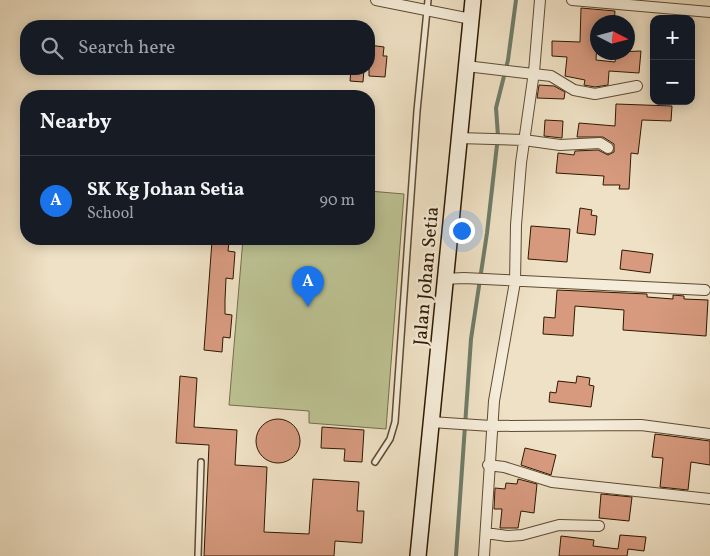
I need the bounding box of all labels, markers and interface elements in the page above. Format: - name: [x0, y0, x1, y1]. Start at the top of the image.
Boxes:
- north arrow: [590, 15, 635, 60]
- map controls: [650, 15, 695, 105]
- button: +: [650, 15, 695, 60]
- search box: [20, 20, 375, 75]
- icon: search: [38, 34, 66, 62]
- text: Search here: [78, 35, 175, 61]
- button: −: [650, 60, 695, 105]
- text: Nearby: [40, 108, 111, 137]
- text: SK Kg Johan Setia: [87, 177, 244, 203]
- text: A: [50, 190, 62, 212]
- text: 90 m: [319, 190, 355, 212]
- text: School: [87, 203, 134, 225]
- street label: Jalan Johan Setia: [408, 206, 446, 347]
- your location: [449, 218, 475, 244]
- pin: A: [292, 266, 324, 307]

